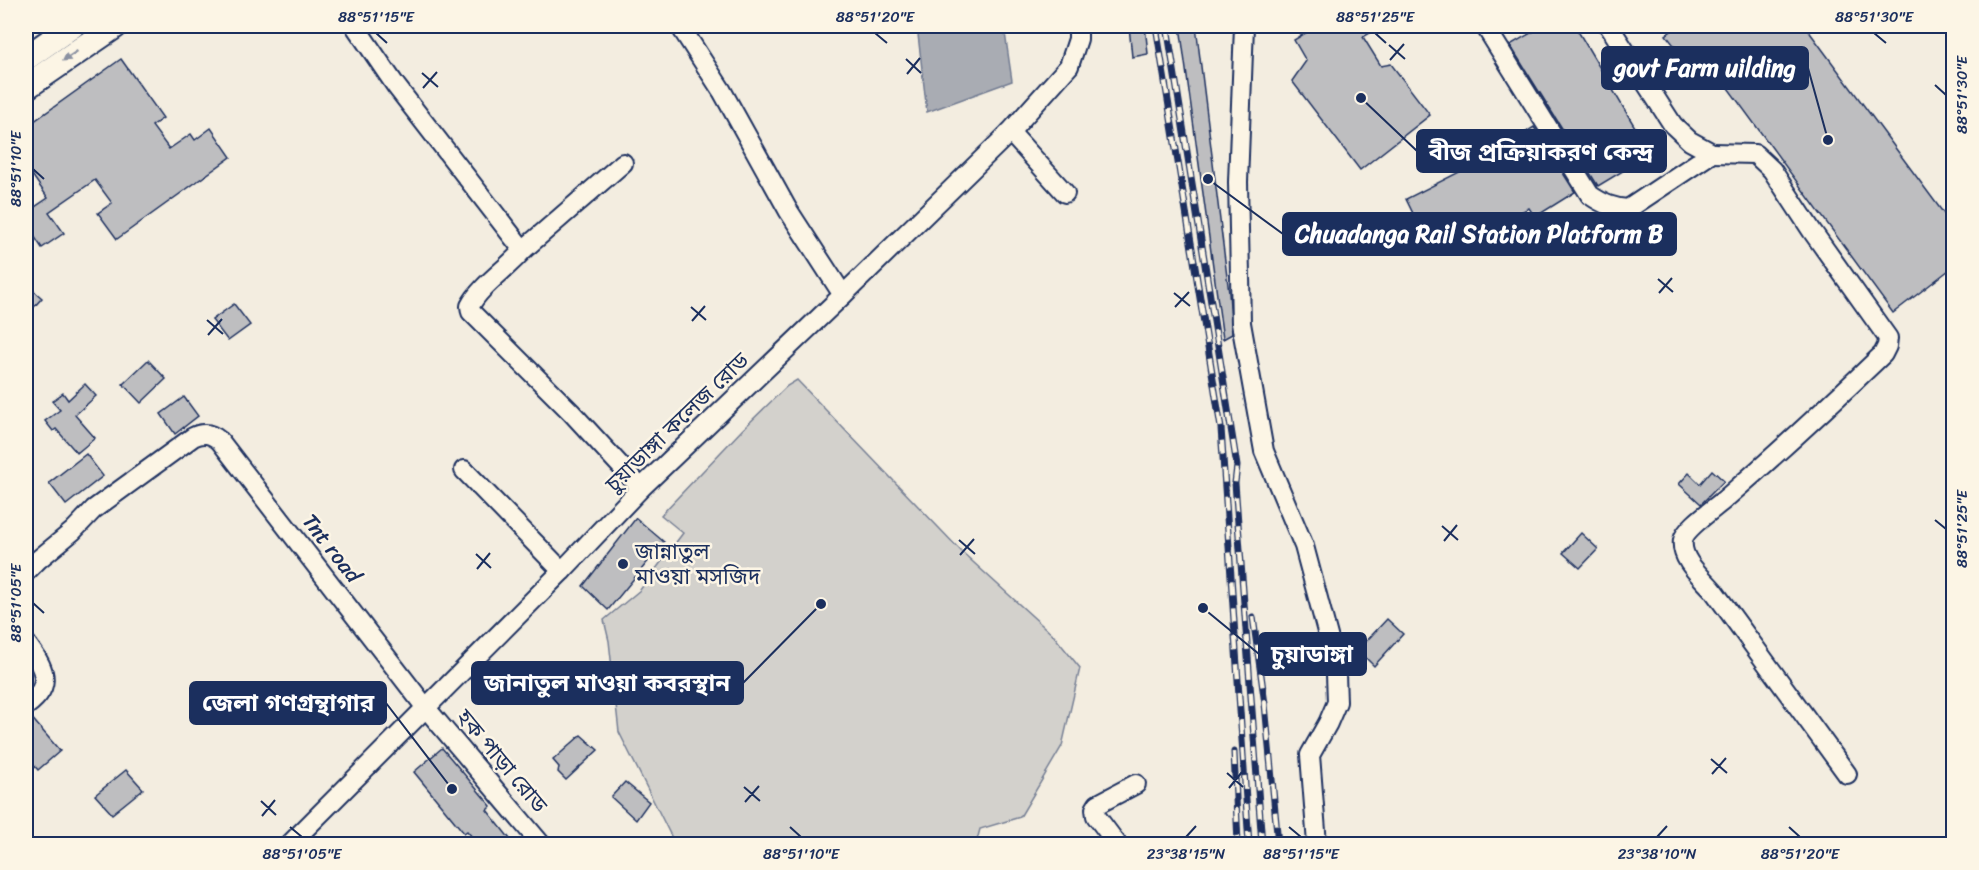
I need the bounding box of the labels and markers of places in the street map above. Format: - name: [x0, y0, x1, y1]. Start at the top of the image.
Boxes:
- callout: govt Farm uilding: [1602, 47, 1808, 89]
- callout: বীজ প্রক্রিয়াকরণ কেন্দ্র: [1417, 130, 1666, 172]
- callout: Chuadanga Rail Station Platform B: [1283, 213, 1676, 255]
- place label: জান্নাতুল মাওয়া মসজিদ: [634, 532, 761, 596]
- marker: জান্নাতুল মাওয়া মসজিদ: [616, 557, 630, 571]
- callout: চুয়াডাঙ্গা: [1259, 633, 1366, 675]
- callout: জানাতুল মাওয়া কবরস্থান: [472, 662, 743, 704]
- callout: জেলা গণগ্রন্থাগার: [190, 682, 386, 724]

